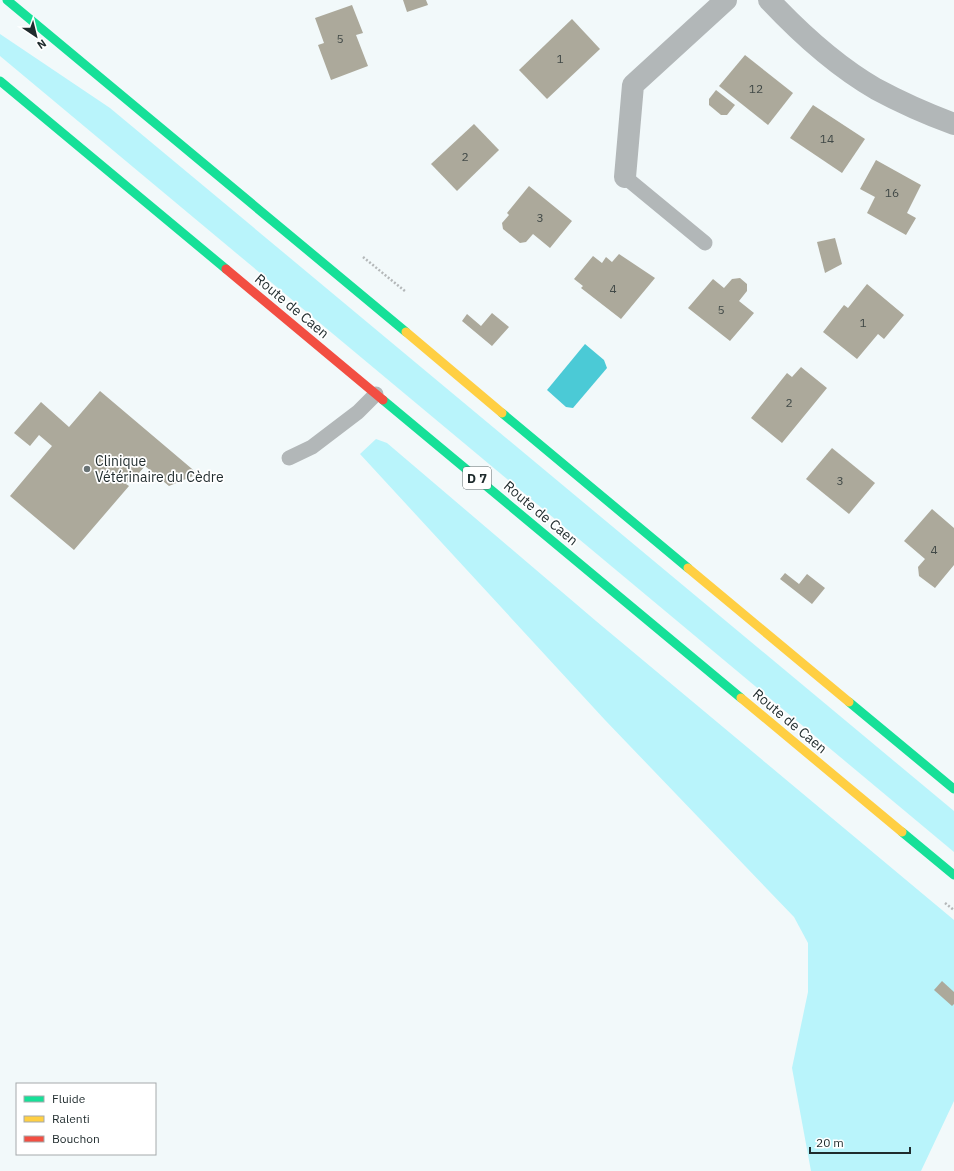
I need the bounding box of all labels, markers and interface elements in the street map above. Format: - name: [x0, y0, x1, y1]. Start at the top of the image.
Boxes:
- north arrow: [16, 16, 56, 56]
- house number: 5: [336, 31, 344, 46]
- text: N: [34, 36, 49, 52]
- house number: 1: [556, 51, 564, 66]
- house number: 12: [749, 81, 763, 96]
- house number: 14: [820, 131, 834, 146]
- house number: 2: [461, 149, 469, 164]
- house number: 16: [885, 185, 899, 200]
- house number: 3: [536, 210, 544, 225]
- street label: Route de Caen: [251, 270, 333, 342]
- house number: 4: [609, 281, 617, 296]
- house number: 5: [717, 302, 725, 317]
- house number: 1: [859, 315, 867, 330]
- house number: 2: [785, 395, 793, 410]
- place label: Clinique Vétérinaire du Cèdre: [95, 452, 224, 486]
- marker: Clinique Vétérinaire du Cèdre: [82, 464, 92, 474]
- road number: D 7: [463, 467, 491, 489]
- house number: 3: [836, 473, 844, 488]
- street label: Route de Caen: [500, 477, 582, 549]
- house number: 4: [930, 542, 938, 557]
- street label: Route de Caen: [749, 685, 831, 757]
- legend: [16, 1083, 156, 1155]
- text: Fluide: [52, 1091, 86, 1106]
- text: Ralenti: [52, 1111, 90, 1126]
- scale bar: [810, 1129, 910, 1155]
- text: Bouchon: [52, 1131, 100, 1146]
- text: 20 m: [816, 1135, 844, 1150]

